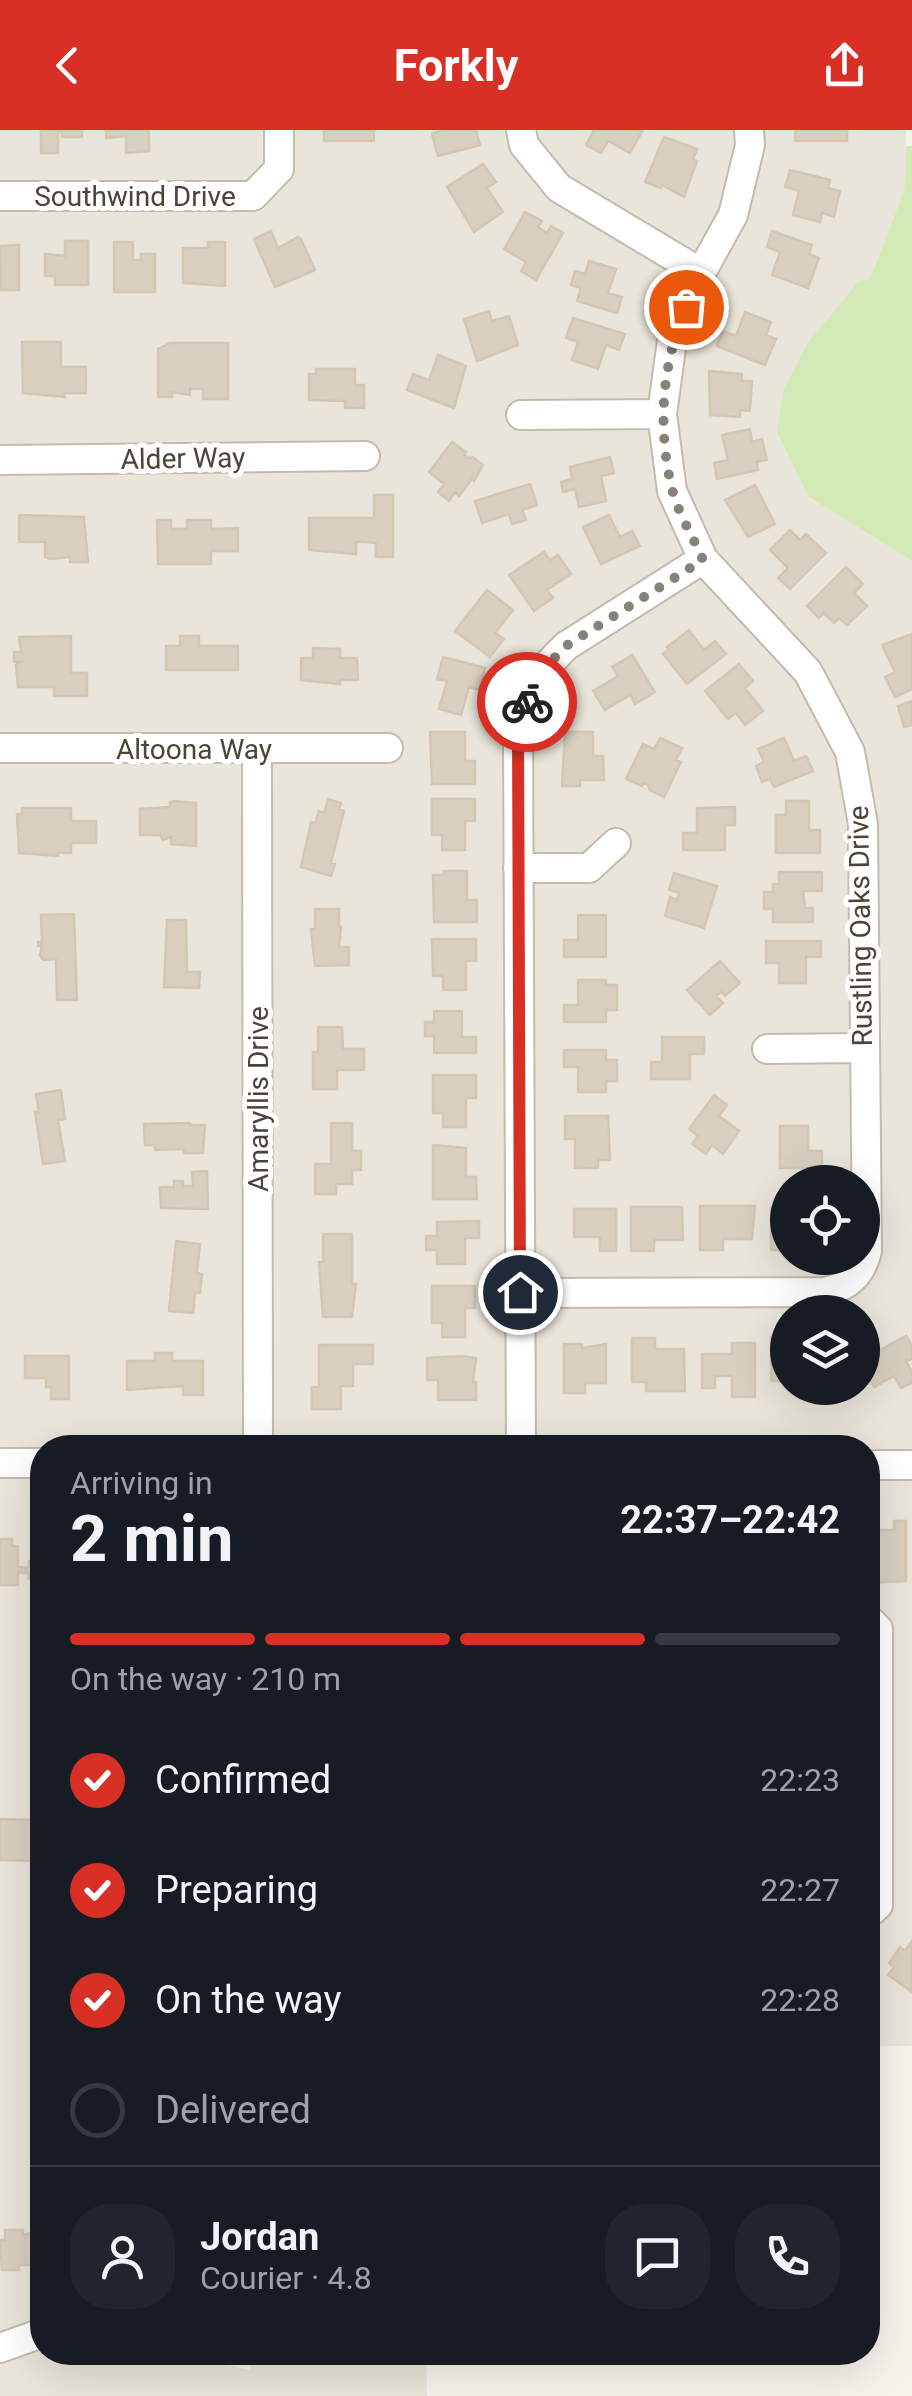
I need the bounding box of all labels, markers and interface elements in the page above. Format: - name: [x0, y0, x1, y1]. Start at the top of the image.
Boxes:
- icon: back: [40, 38, 95, 93]
- icon: share: [817, 38, 872, 93]
- text: Forkly: [394, 39, 518, 92]
- street label: Southwind Drive: [34, 180, 236, 213]
- pin: [644, 265, 729, 350]
- icon: bag: [659, 280, 714, 335]
- street label: Alder Way: [120, 441, 246, 476]
- courier: [477, 652, 577, 752]
- icon: bike: [500, 675, 555, 730]
- street label: Altoona Way: [116, 733, 272, 766]
- street label: Rustling Oaks Drive: [842, 805, 879, 1047]
- street label: Amaryllis Drive: [242, 1006, 275, 1192]
- map controls: [770, 1165, 880, 1405]
- button: locate: [770, 1165, 880, 1275]
- pin: [478, 1250, 563, 1335]
- icon: home: [493, 1265, 548, 1320]
- button: layers: [770, 1295, 880, 1405]
- text: Arriving in: [70, 1464, 213, 1502]
- text: 22:37–22:42: [620, 1498, 840, 1542]
- text: 2 min: [70, 1501, 233, 1577]
- text: On the way · 210 m: [70, 1660, 341, 1698]
- icon: check: [70, 1753, 125, 1808]
- text: Confirmed: [155, 1758, 331, 1802]
- text: 22:23: [760, 1761, 840, 1799]
- icon: check: [70, 1863, 125, 1918]
- text: Preparing: [155, 1868, 318, 1912]
- text: 22:27: [760, 1871, 840, 1909]
- icon: check: [70, 1973, 125, 2028]
- text: On the way: [155, 1978, 341, 2022]
- text: 22:28: [760, 1981, 840, 2019]
- text: Delivered: [155, 2088, 311, 2132]
- button: person: [70, 2204, 175, 2309]
- button: chat: [605, 2204, 710, 2309]
- button: phone: [735, 2204, 840, 2309]
- text: Jordan: [200, 2215, 319, 2259]
- text: Courier · 4.8: [200, 2259, 372, 2297]

